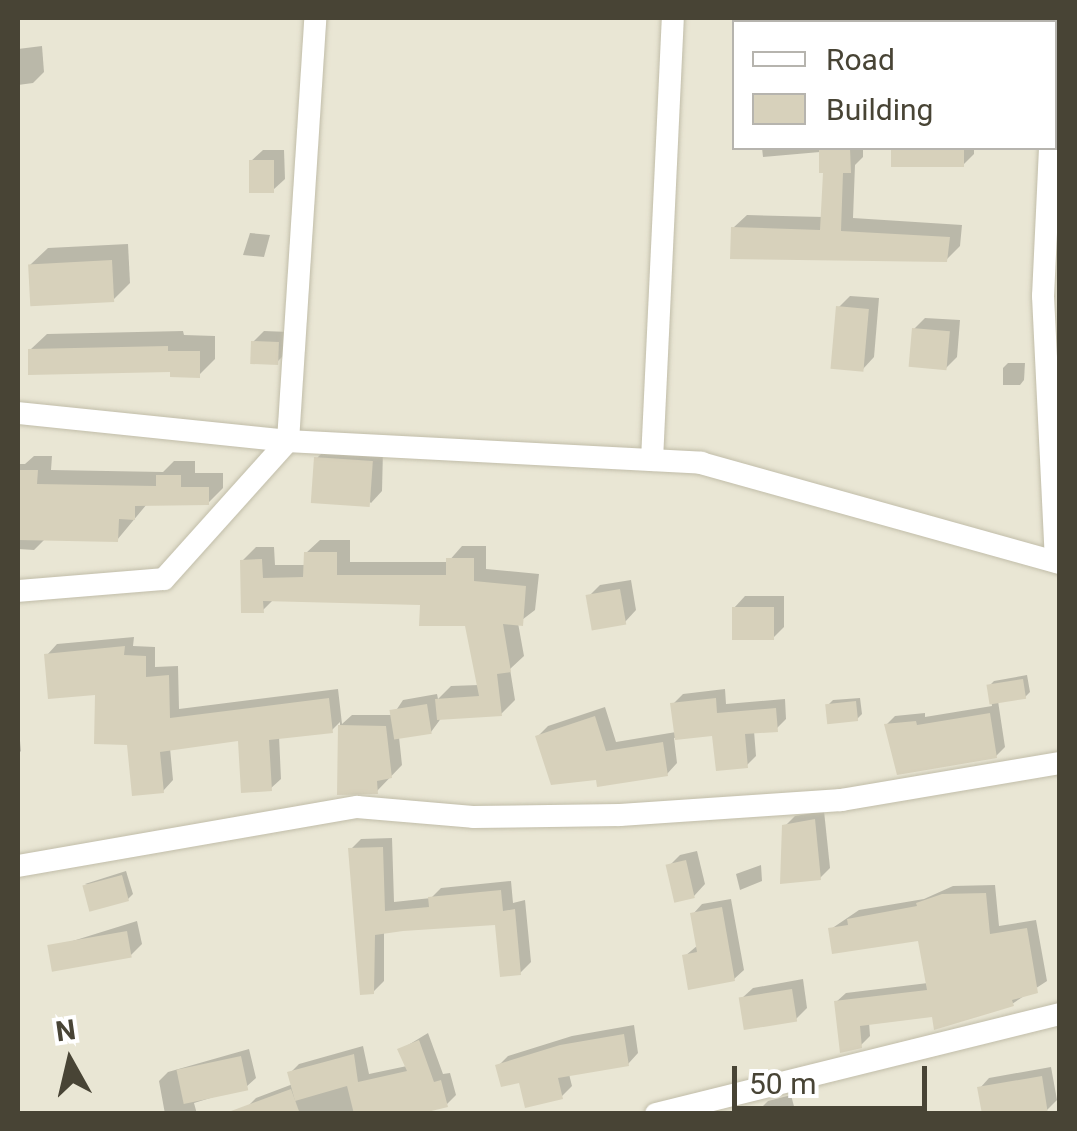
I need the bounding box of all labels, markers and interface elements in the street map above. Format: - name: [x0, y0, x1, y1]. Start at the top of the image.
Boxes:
- legend: [732, 20, 1057, 150]
- text: Road: [826, 42, 895, 77]
- text: Building: [826, 92, 933, 127]
- north arrow: [20, 1011, 120, 1111]
- text: N: [54, 1013, 78, 1049]
- scale bar: [737, 1046, 932, 1108]
- text: 50 m: [749, 1066, 816, 1101]

